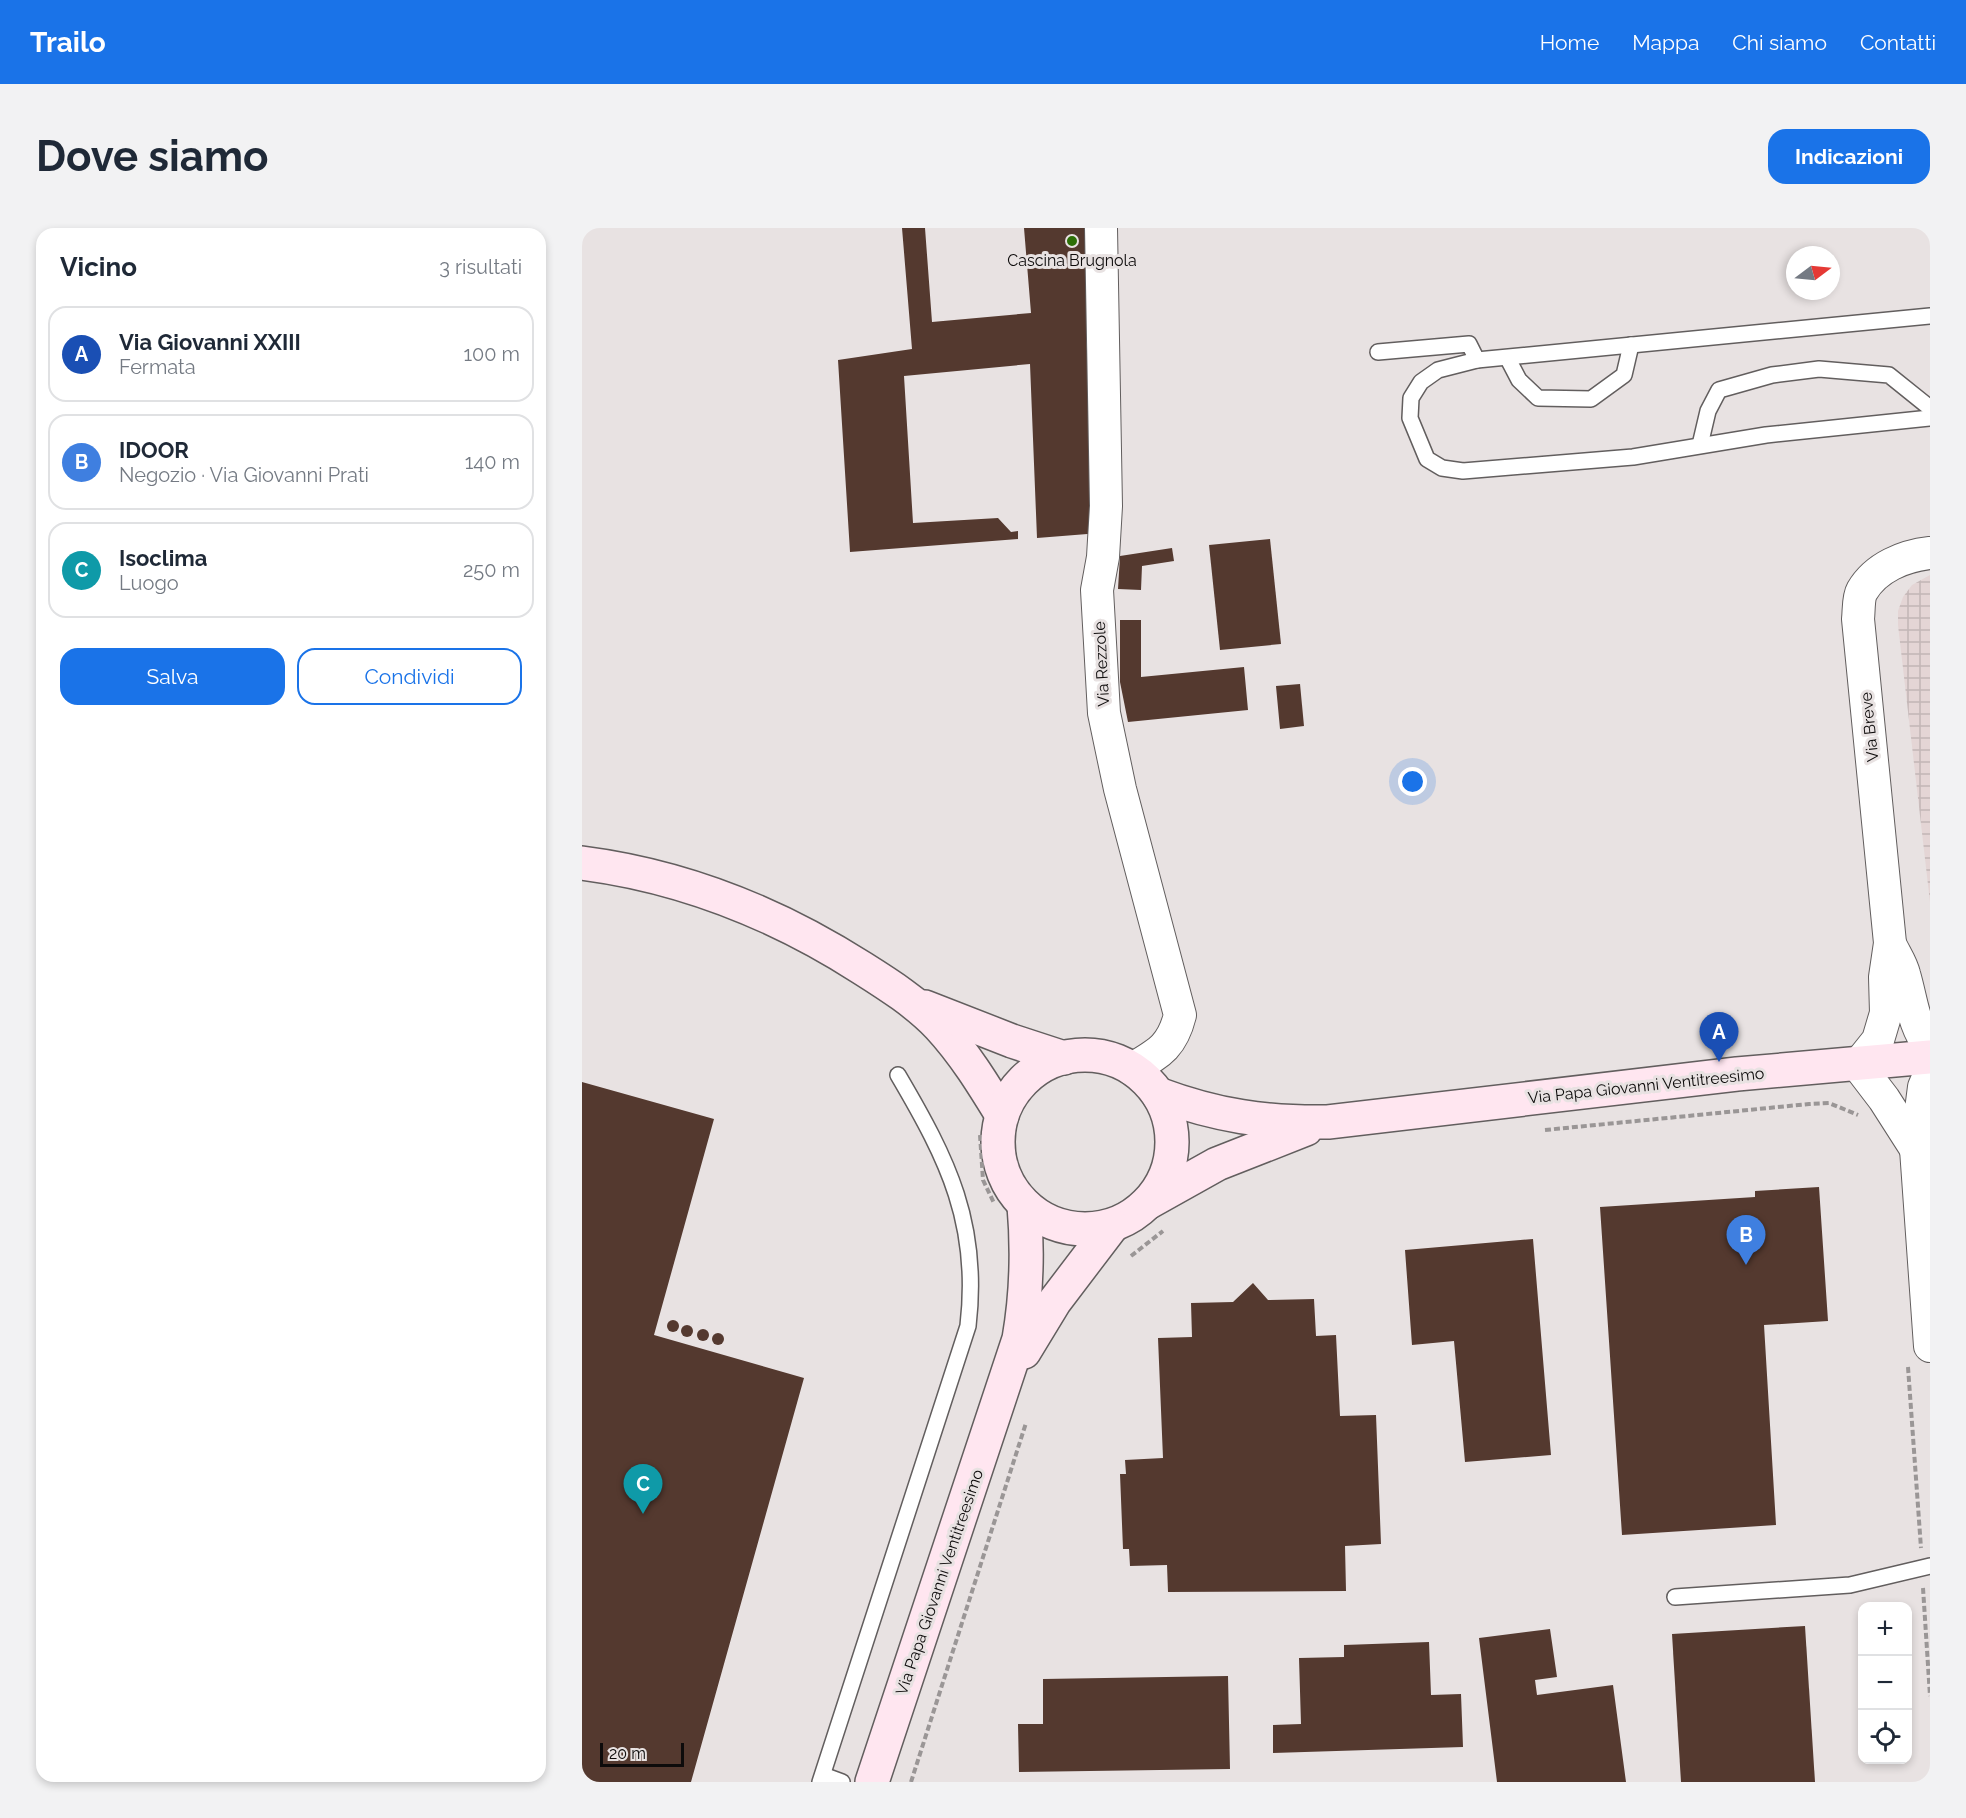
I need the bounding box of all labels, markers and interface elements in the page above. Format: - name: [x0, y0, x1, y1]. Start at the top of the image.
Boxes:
- text: Trailo: [30, 26, 106, 59]
- text: Home: [1540, 30, 1599, 55]
- text: Mappa: [1632, 30, 1699, 55]
- text: Chi siamo: [1732, 30, 1827, 55]
- text: Contatti: [1860, 30, 1936, 55]
- button: Indicazioni: [1768, 129, 1930, 184]
- text: Dove siamo: [36, 132, 268, 181]
- marker: Cascina Brugnola: [1065, 234, 1079, 248]
- north arrow: [1786, 246, 1840, 300]
- place label: Cascina Brugnola: [1007, 251, 1137, 270]
- text: Vicino: [60, 252, 137, 282]
- text: 3 risultati: [439, 255, 522, 279]
- text: Via Giovanni XXIII: [119, 329, 301, 355]
- text: A: [75, 342, 88, 366]
- text: 100 m: [463, 342, 520, 366]
- text: Fermata: [119, 355, 196, 379]
- text: IDOOR: [119, 437, 189, 463]
- text: B: [75, 450, 88, 474]
- text: 140 m: [465, 450, 520, 474]
- text: Negozio · Via Giovanni Prati: [119, 463, 369, 487]
- text: Isoclima: [119, 545, 207, 571]
- text: C: [75, 558, 88, 582]
- text: 250 m: [463, 558, 520, 582]
- text: Luogo: [119, 571, 179, 595]
- street label: Via Rezzole: [1090, 621, 1113, 707]
- button: Salva: [60, 648, 285, 705]
- button: Condividi: [297, 648, 522, 705]
- street label: Via Breve: [1856, 691, 1883, 763]
- your location: [1398, 767, 1427, 796]
- pin: A: [1700, 1012, 1738, 1062]
- street label: Via Papa Giovanni Ventitreesimo: [1527, 1064, 1765, 1107]
- pin: B: [1726, 1216, 1766, 1265]
- pin: C: [624, 1464, 662, 1514]
- street label: Via Papa Giovanni Ventitreesimo: [892, 1467, 987, 1698]
- map controls: [1858, 1602, 1912, 1764]
- button: +: [1858, 1602, 1912, 1656]
- button: −: [1858, 1656, 1912, 1710]
- button: locate: [1858, 1710, 1912, 1764]
- scale bar: [600, 1740, 684, 1768]
- text: 20 m: [609, 1744, 646, 1763]

